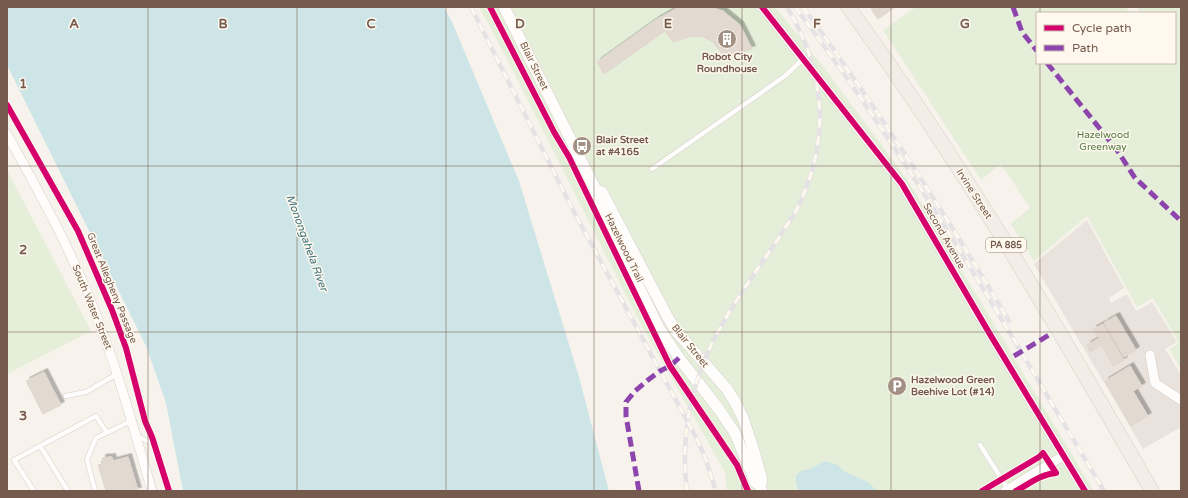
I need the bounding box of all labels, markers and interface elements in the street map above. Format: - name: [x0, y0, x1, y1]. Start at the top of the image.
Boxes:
- legend: [1036, 12, 1176, 64]
- text: A: [69, 16, 79, 32]
- text: B: [218, 16, 228, 32]
- text: C: [366, 16, 376, 32]
- text: D: [515, 16, 525, 32]
- text: E: [664, 16, 672, 32]
- text: F: [813, 16, 821, 32]
- text: G: [960, 16, 970, 32]
- text: Cycle path: [1072, 21, 1131, 35]
- building icon: Robot City Roundhouse: [716, 28, 738, 50]
- street label: Blair Street: [517, 40, 551, 92]
- text: Path: [1072, 41, 1098, 55]
- place label: Robot City Roundhouse: [697, 51, 758, 75]
- text: 1: [19, 76, 27, 92]
- park label: Hazelwood Greenway: [1077, 129, 1129, 153]
- place label: Blair Street at #4165: [596, 134, 649, 158]
- bus stop icon: Blair Street at #4165: [571, 135, 593, 157]
- street label: Irvine Street: [953, 167, 995, 221]
- water label: Monongahela River: [283, 193, 331, 295]
- street label: Second Avenue: [920, 201, 968, 271]
- street label: Hazelwood Trail: [602, 212, 646, 284]
- street label: Great Allegheny Passage: [84, 231, 140, 345]
- road number: PA 885: [986, 238, 1026, 252]
- text: 2: [19, 242, 27, 258]
- street label: South Water Street: [69, 263, 115, 351]
- street label: Blair Street: [669, 322, 711, 370]
- place label: Hazelwood Green Beehive Lot (#14): [911, 374, 995, 398]
- parking icon: Hazelwood Green Beehive Lot (#14): [886, 375, 908, 397]
- text: 3: [19, 408, 27, 424]

